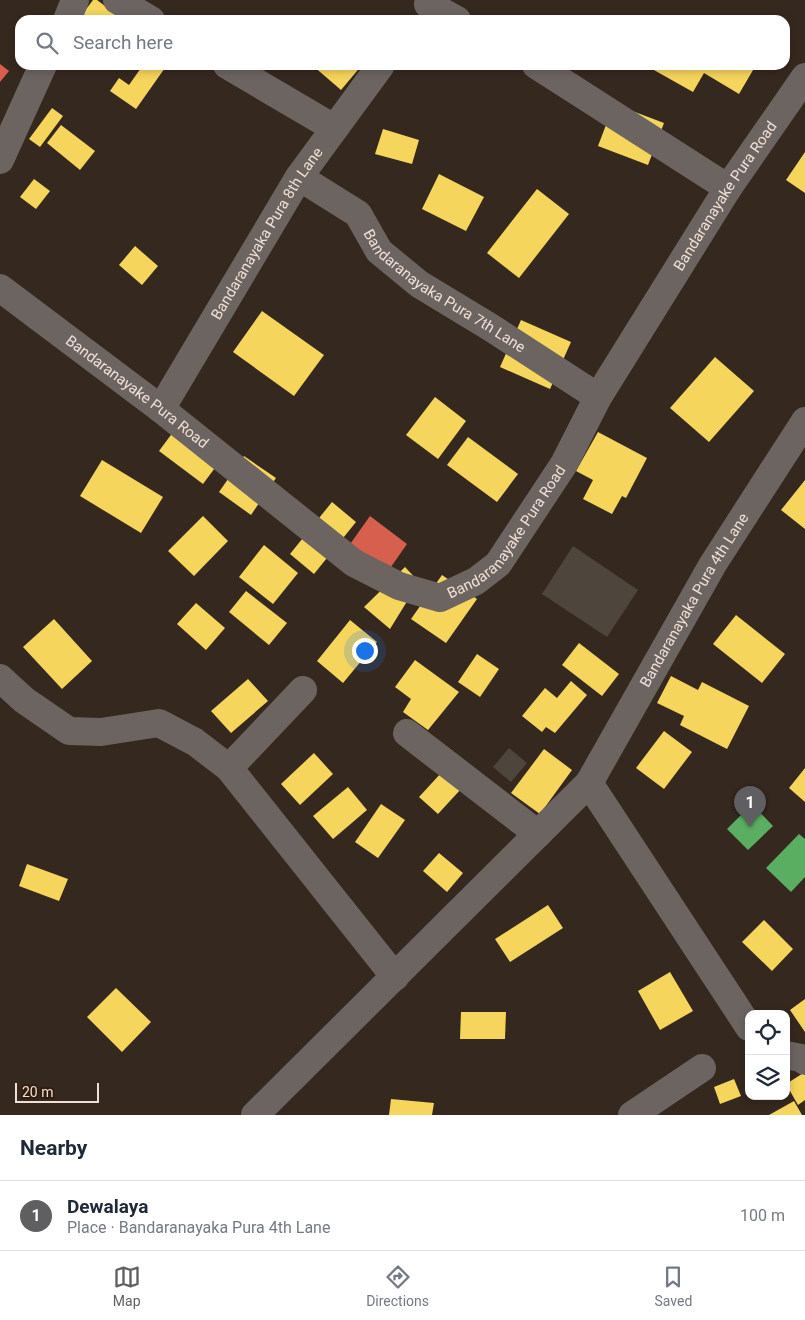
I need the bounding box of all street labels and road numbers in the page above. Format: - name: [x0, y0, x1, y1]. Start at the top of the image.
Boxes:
- street label: Bandaranayake Pura Road: [670, 118, 781, 274]
- street label: Bandaranayaka Pura 8th Lane: [207, 144, 327, 323]
- street label: Bandaranayaka Pura 7th Lane: [360, 226, 529, 357]
- street label: Bandaranayake Pura Road: [62, 332, 212, 452]
- street label: Bandaranayake Pura Road: [444, 462, 570, 602]
- street label: Bandaranayaka Pura 4th Lane: [636, 510, 752, 690]

